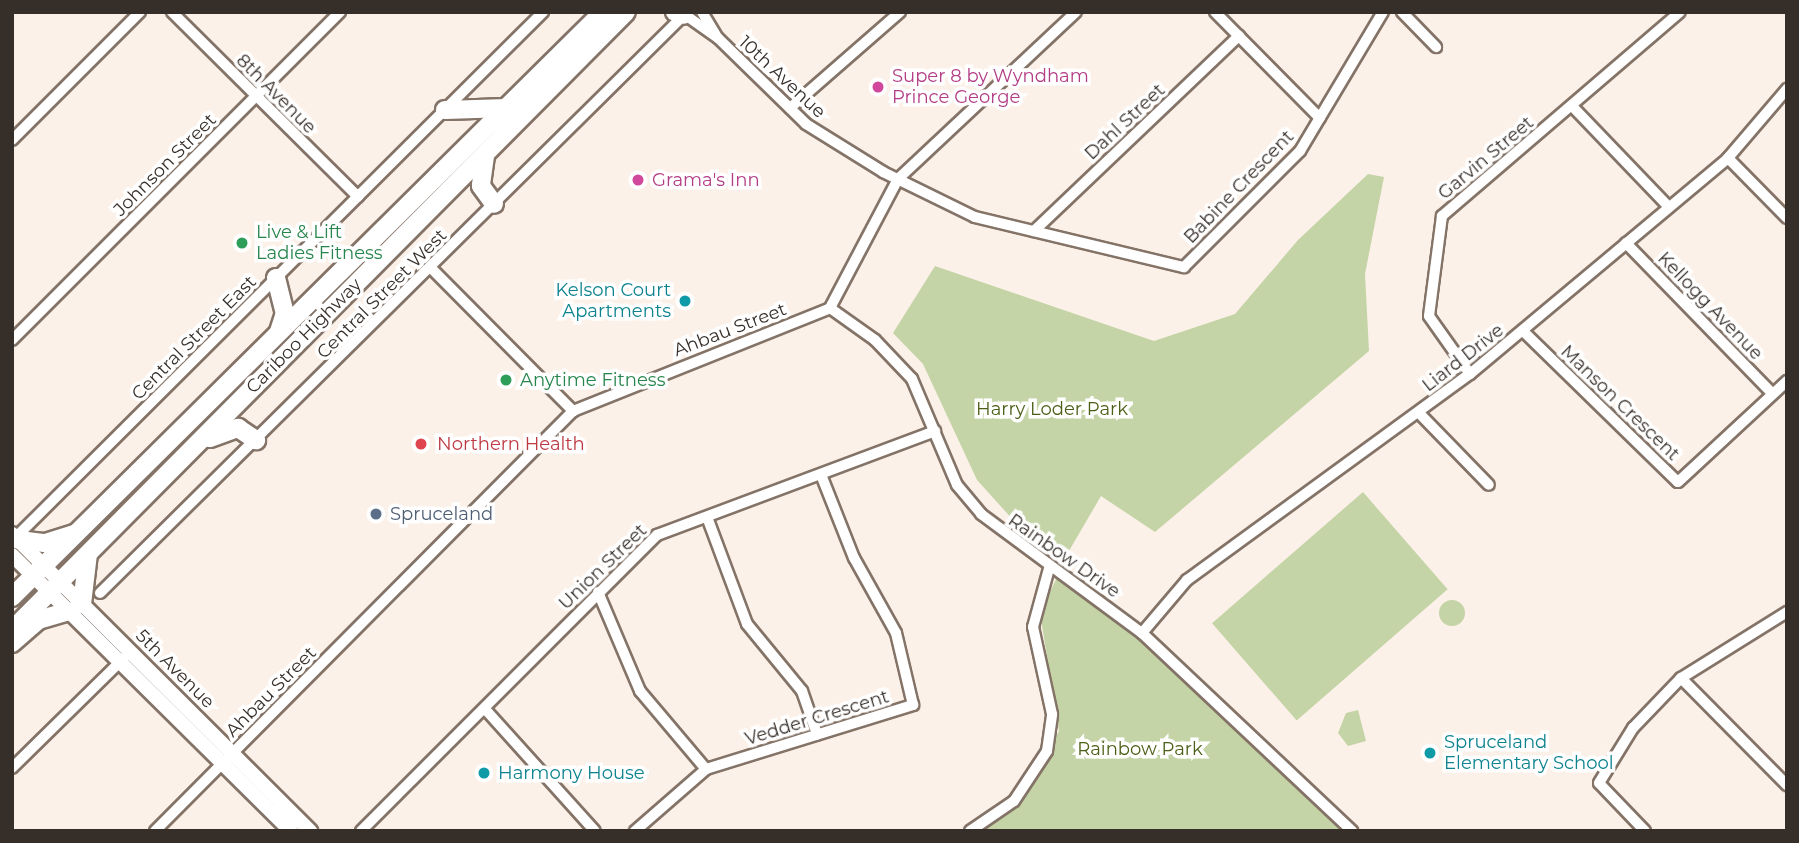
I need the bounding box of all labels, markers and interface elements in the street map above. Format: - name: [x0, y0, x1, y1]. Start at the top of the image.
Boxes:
- street label: 10th Avenue: [734, 31, 830, 123]
- street label: 8th Avenue: [232, 50, 320, 138]
- place label: Super 8 by Wyndham Prince George: [892, 66, 1089, 108]
- marker: Super 8 by Wyndham Prince George: [870, 79, 886, 95]
- street label: Dahl Street: [1080, 79, 1170, 165]
- street label: Johnson Street: [109, 109, 221, 221]
- street label: Garvin Street: [1434, 112, 1538, 204]
- street label: Babine Crescent: [1180, 126, 1298, 248]
- place label: Grama's Inn: [652, 169, 760, 191]
- marker: Grama's Inn: [630, 172, 646, 188]
- place label: Live & Lift Ladies Fitness: [256, 222, 383, 264]
- street label: Central Street West: [313, 225, 451, 363]
- marker: Live & Lift Ladies Fitness: [234, 235, 250, 251]
- street label: Kellogg Avenue: [1653, 248, 1767, 364]
- street label: Central Street East: [127, 271, 261, 405]
- street label: Cariboo Highway: [242, 274, 366, 398]
- place label: Kelson Court Apartments: [555, 280, 671, 322]
- marker: Kelson Court Apartments: [677, 293, 693, 309]
- street label: Ahbau Street: [671, 299, 789, 361]
- street label: Liard Drive: [1418, 320, 1508, 396]
- street label: Manson Crescent: [1556, 341, 1684, 465]
- place label: Anytime Fitness: [520, 369, 665, 391]
- marker: Anytime Fitness: [498, 372, 514, 388]
- park label: Harry Loder Park: [976, 398, 1128, 420]
- place label: Northern Health: [437, 433, 585, 455]
- marker: Northern Health: [411, 434, 431, 454]
- place label: Spruceland: [390, 503, 493, 525]
- marker: Spruceland: [368, 506, 384, 522]
- street label: Rainbow Drive: [1004, 509, 1124, 603]
- street label: Union Street: [555, 520, 651, 614]
- street label: 5th Avenue: [131, 625, 219, 713]
- street label: Ahbau Street: [221, 642, 321, 742]
- street label: Vedder Crescent: [742, 686, 892, 750]
- place label: Spruceland Elementary School: [1444, 732, 1614, 774]
- park label: Rainbow Park: [1077, 738, 1203, 760]
- marker: Spruceland Elementary School: [1422, 745, 1438, 761]
- place label: Harmony House: [498, 762, 645, 784]
- marker: Harmony House: [476, 765, 492, 781]

